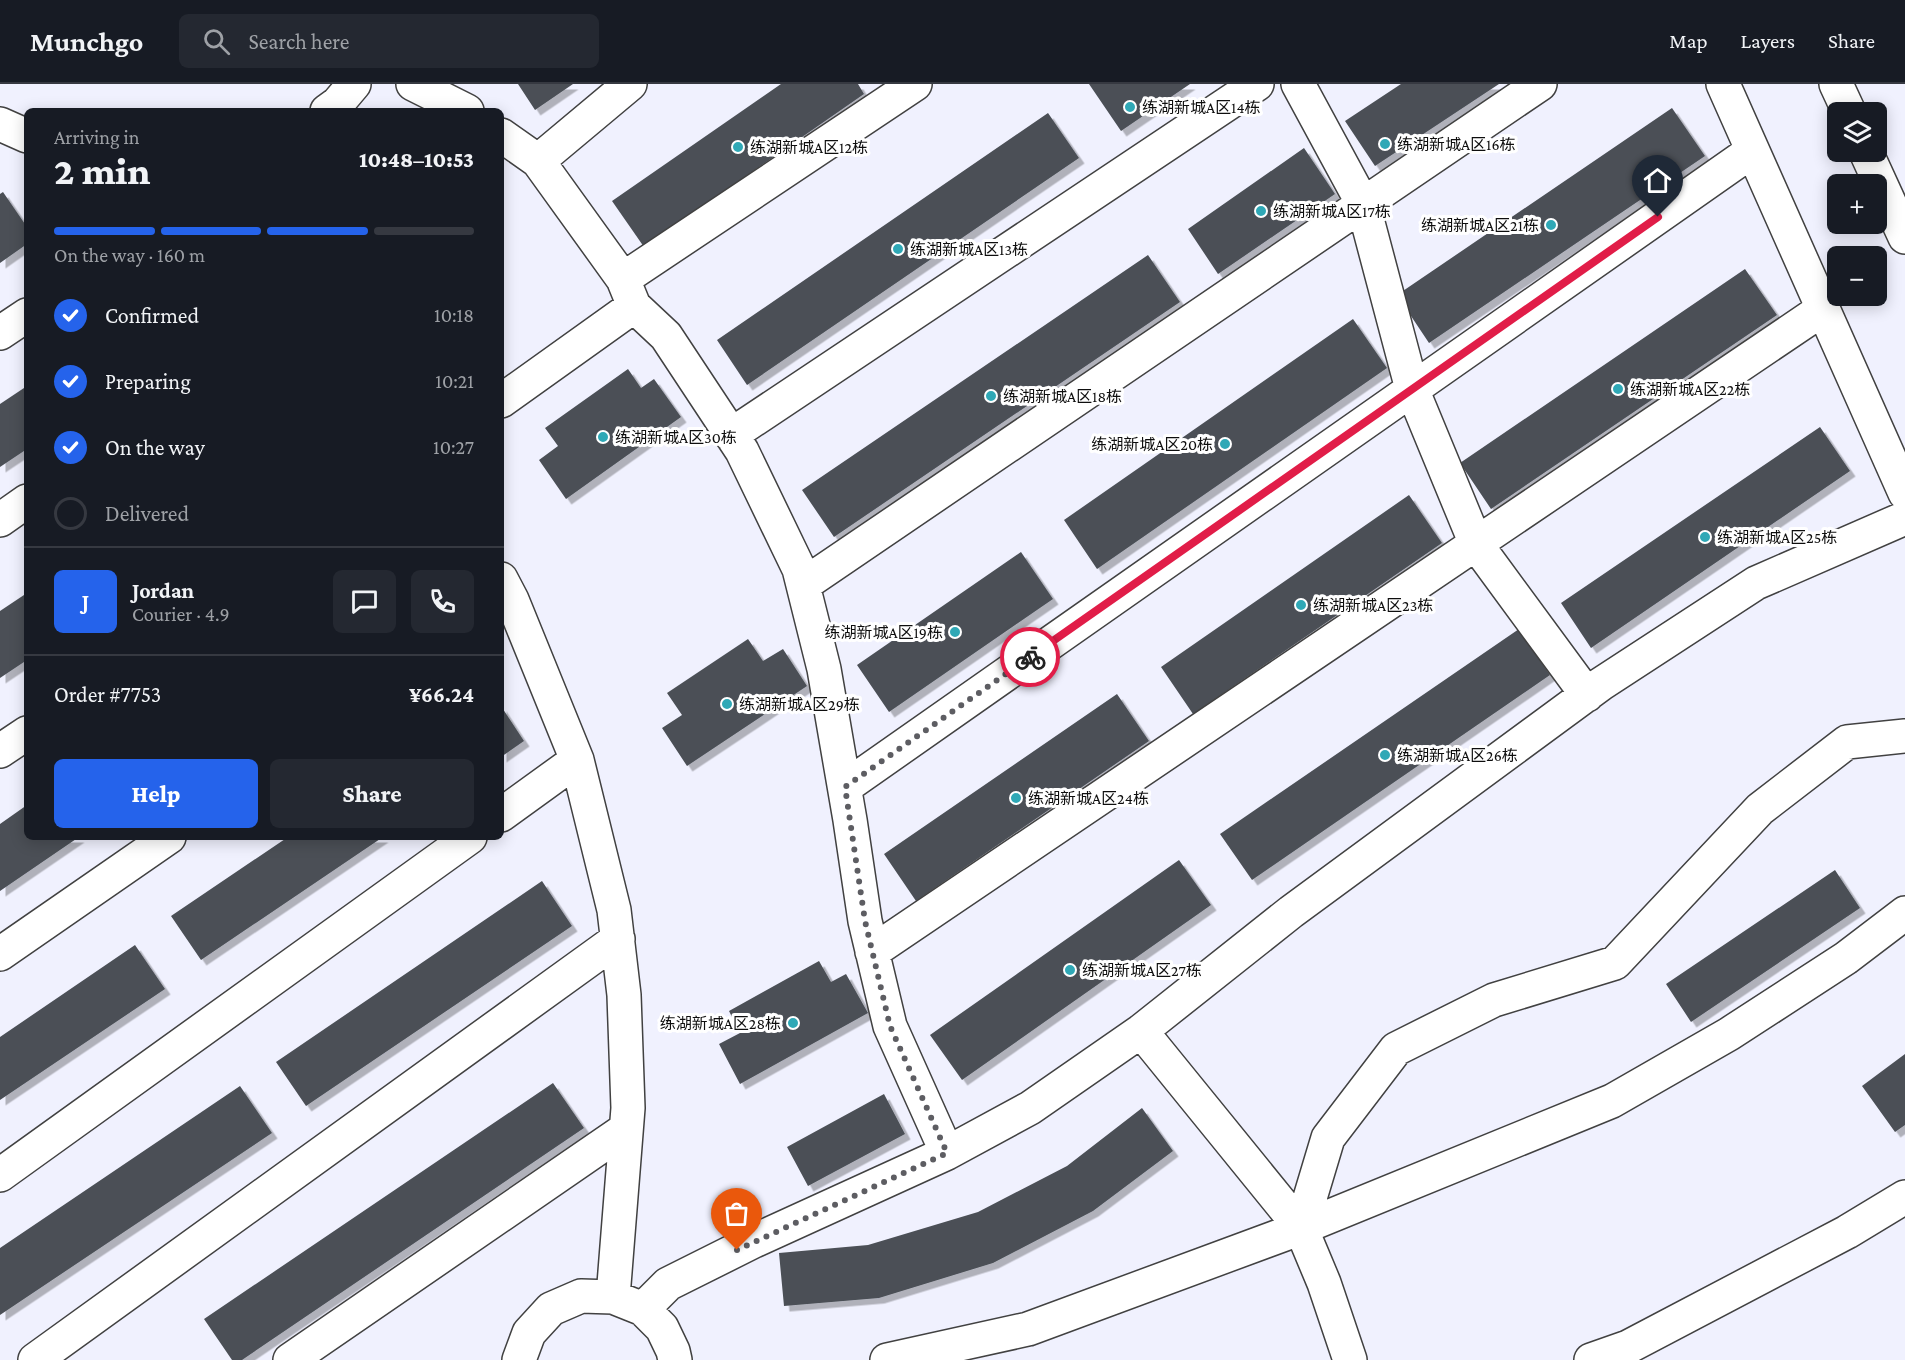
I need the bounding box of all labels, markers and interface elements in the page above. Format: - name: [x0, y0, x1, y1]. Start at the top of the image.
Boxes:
- search box: [179, 14, 599, 68]
- icon: search: [200, 25, 233, 58]
- text: Munchgo: [30, 26, 143, 57]
- text: Search here: [248, 29, 349, 54]
- text: Map: [1669, 29, 1708, 53]
- text: Layers: [1741, 29, 1795, 53]
- text: Share: [1828, 29, 1875, 53]
- place label: 练湖新城A区14栋: [1142, 99, 1261, 116]
- marker: 练湖新城A区14栋: [1123, 100, 1137, 114]
- map controls: [1827, 102, 1887, 306]
- button: layers: [1827, 102, 1887, 162]
- text: Arriving in: [54, 126, 139, 148]
- place label: 练湖新城A区16栋: [1397, 136, 1516, 153]
- marker: 练湖新城A区16栋: [1378, 137, 1392, 151]
- place label: 练湖新城A区12栋: [750, 139, 868, 156]
- marker: 练湖新城A区12栋: [731, 140, 745, 154]
- text: 10:48–10:53: [359, 147, 474, 172]
- text: 2 min: [54, 149, 150, 192]
- pin: [1632, 155, 1683, 217]
- icon: home: [1641, 164, 1674, 197]
- button: +: [1827, 174, 1887, 234]
- place label: 练湖新城A区17栋: [1273, 203, 1391, 220]
- marker: 练湖新城A区17栋: [1254, 204, 1268, 218]
- place label: 练湖新城A区21栋: [1421, 217, 1539, 234]
- marker: 练湖新城A区21栋: [1544, 218, 1558, 232]
- place label: 练湖新城A区13栋: [910, 241, 1028, 258]
- marker: 练湖新城A区13栋: [891, 242, 905, 256]
- text: On the way · 160 m: [54, 244, 205, 266]
- button: −: [1827, 246, 1887, 306]
- icon: check: [54, 299, 87, 332]
- text: Confirmed: [105, 303, 199, 328]
- text: 10:18: [434, 304, 474, 326]
- icon: check: [54, 365, 87, 398]
- text: Preparing: [105, 369, 191, 394]
- text: 10:21: [435, 370, 474, 392]
- place label: 练湖新城A区22栋: [1630, 381, 1750, 398]
- marker: 练湖新城A区22栋: [1611, 382, 1625, 396]
- place label: 练湖新城A区18栋: [1003, 388, 1122, 405]
- marker: 练湖新城A区18栋: [984, 389, 998, 403]
- place label: 练湖新城A区30栋: [615, 429, 737, 446]
- marker: 练湖新城A区30栋: [596, 430, 610, 444]
- icon: check: [54, 431, 87, 464]
- text: On the way: [105, 435, 205, 460]
- text: 10:27: [433, 436, 474, 458]
- place label: 练湖新城A区20栋: [1091, 436, 1213, 453]
- marker: 练湖新城A区20栋: [1218, 437, 1232, 451]
- text: Delivered: [105, 501, 189, 526]
- place label: 练湖新城A区25栋: [1717, 529, 1837, 546]
- marker: 练湖新城A区25栋: [1698, 530, 1712, 544]
- button: chat: [333, 570, 396, 633]
- button: phone: [411, 570, 474, 633]
- text: Jordan: [132, 578, 194, 603]
- text: J: [82, 589, 89, 614]
- place label: 练湖新城A区23栋: [1313, 597, 1433, 614]
- marker: 练湖新城A区23栋: [1294, 598, 1308, 612]
- text: Courier · 4.9: [132, 603, 230, 625]
- place label: 练湖新城A区19栋: [824, 624, 943, 641]
- marker: 练湖新城A区19栋: [948, 625, 962, 639]
- courier: [1000, 627, 1060, 687]
- icon: bike: [1014, 641, 1047, 674]
- text: Order #7753: [54, 682, 161, 707]
- text: ¥66.24: [409, 682, 474, 707]
- place label: 练湖新城A区29栋: [739, 696, 860, 713]
- marker: 练湖新城A区29栋: [720, 697, 734, 711]
- place label: 练湖新城A区26栋: [1397, 747, 1518, 764]
- marker: 练湖新城A区26栋: [1378, 748, 1392, 762]
- button: Help: [54, 759, 258, 828]
- button: Share: [270, 759, 474, 828]
- place label: 练湖新城A区24栋: [1028, 790, 1149, 807]
- marker: 练湖新城A区24栋: [1009, 791, 1023, 805]
- place label: 练湖新城A区27栋: [1082, 962, 1202, 979]
- marker: 练湖新城A区27栋: [1063, 963, 1077, 977]
- place label: 练湖新城A区28栋: [660, 1015, 781, 1032]
- marker: 练湖新城A区28栋: [786, 1016, 800, 1030]
- pin: [711, 1188, 762, 1250]
- icon: bag: [720, 1197, 753, 1230]

